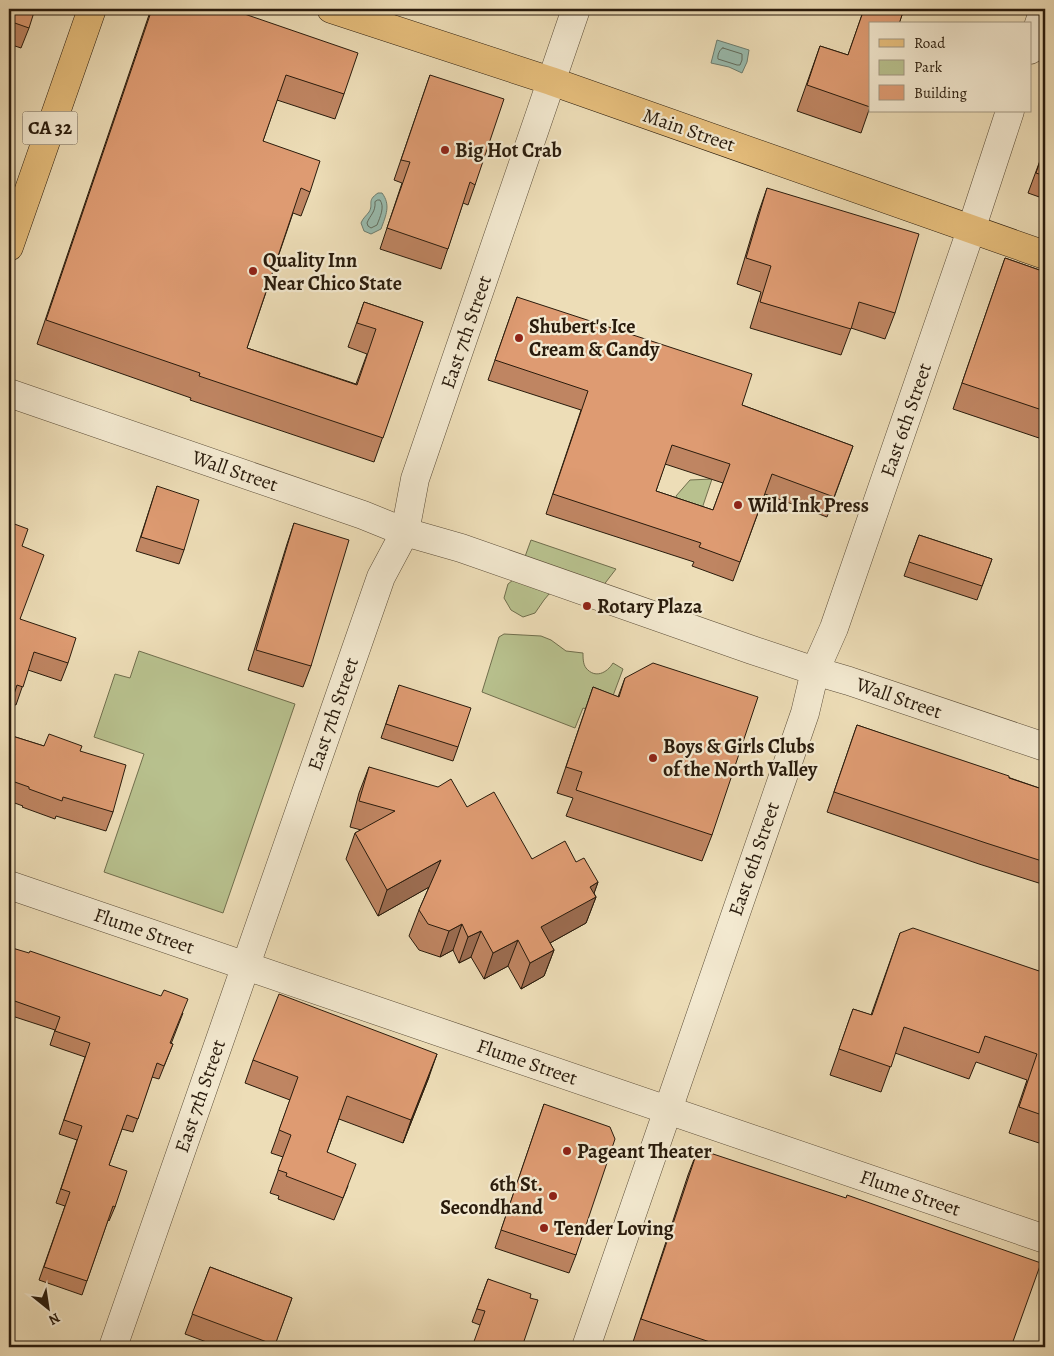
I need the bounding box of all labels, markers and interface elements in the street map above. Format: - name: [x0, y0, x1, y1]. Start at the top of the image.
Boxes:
- legend: [869, 22, 1032, 112]
- text: Road: [914, 33, 946, 53]
- text: Park: [914, 57, 943, 77]
- text: Building: [914, 83, 967, 103]
- street label: Main Street: [639, 102, 739, 158]
- road number: CA 32: [22, 112, 78, 144]
- place label: Big Hot Crab: [455, 137, 562, 164]
- marker: Big Hot Crab: [439, 144, 451, 156]
- place label: Quality Inn Near Chico State: [263, 247, 402, 297]
- marker: Quality Inn Near Chico State: [247, 265, 259, 277]
- street label: East 7th Street: [434, 271, 498, 392]
- place label: Shubert's Ice Cream & Candy: [529, 313, 660, 363]
- marker: Shubert's Ice Cream & Candy: [513, 332, 525, 344]
- street label: East 6th Street: [874, 359, 938, 481]
- street label: Wall Street: [187, 443, 282, 498]
- place label: Wild Ink Press: [747, 492, 869, 519]
- marker: Wild Ink Press: [732, 499, 744, 511]
- place label: Rotary Plaza: [597, 593, 703, 620]
- marker: Rotary Plaza: [581, 600, 593, 612]
- street label: East 7th Street: [301, 653, 365, 774]
- street label: Wall Street: [851, 670, 946, 725]
- place label: Boys & Girls Clubs of the North Valley: [663, 733, 818, 783]
- marker: Boys & Girls Clubs of the North Valley: [647, 752, 659, 764]
- street label: East 6th Street: [722, 798, 786, 920]
- street label: Flume Street: [90, 901, 198, 961]
- street label: Flume Street: [473, 1032, 581, 1092]
- street label: East 7th Street: [168, 1035, 232, 1156]
- place label: Pageant Theater: [577, 1138, 712, 1165]
- marker: Pageant Theater: [561, 1145, 573, 1157]
- street label: Flume Street: [856, 1163, 964, 1223]
- place label: 6th St. Secondhand: [440, 1171, 543, 1221]
- marker: 6th St. Secondhand: [547, 1190, 559, 1202]
- place label: Tender Loving: [554, 1215, 675, 1242]
- marker: Tender Loving: [538, 1222, 550, 1234]
- north arrow: [22, 1284, 72, 1334]
- text: N: [45, 1308, 63, 1330]

